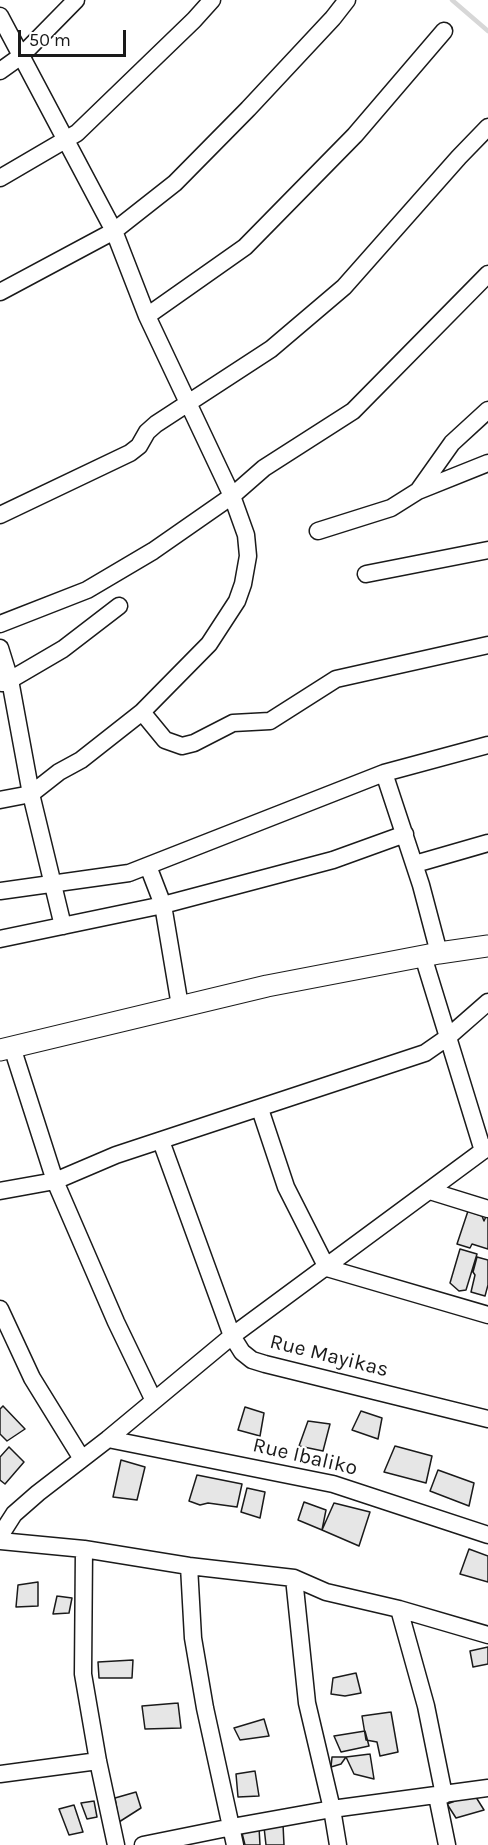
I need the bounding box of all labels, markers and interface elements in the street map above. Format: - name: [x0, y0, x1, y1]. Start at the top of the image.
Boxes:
- scale bar: [21, 18, 129, 56]
- text: 50 m: [29, 29, 71, 51]
- street label: Rue Mayikas: [267, 1329, 391, 1383]
- street label: Rue Ibaliko: [250, 1433, 360, 1481]

